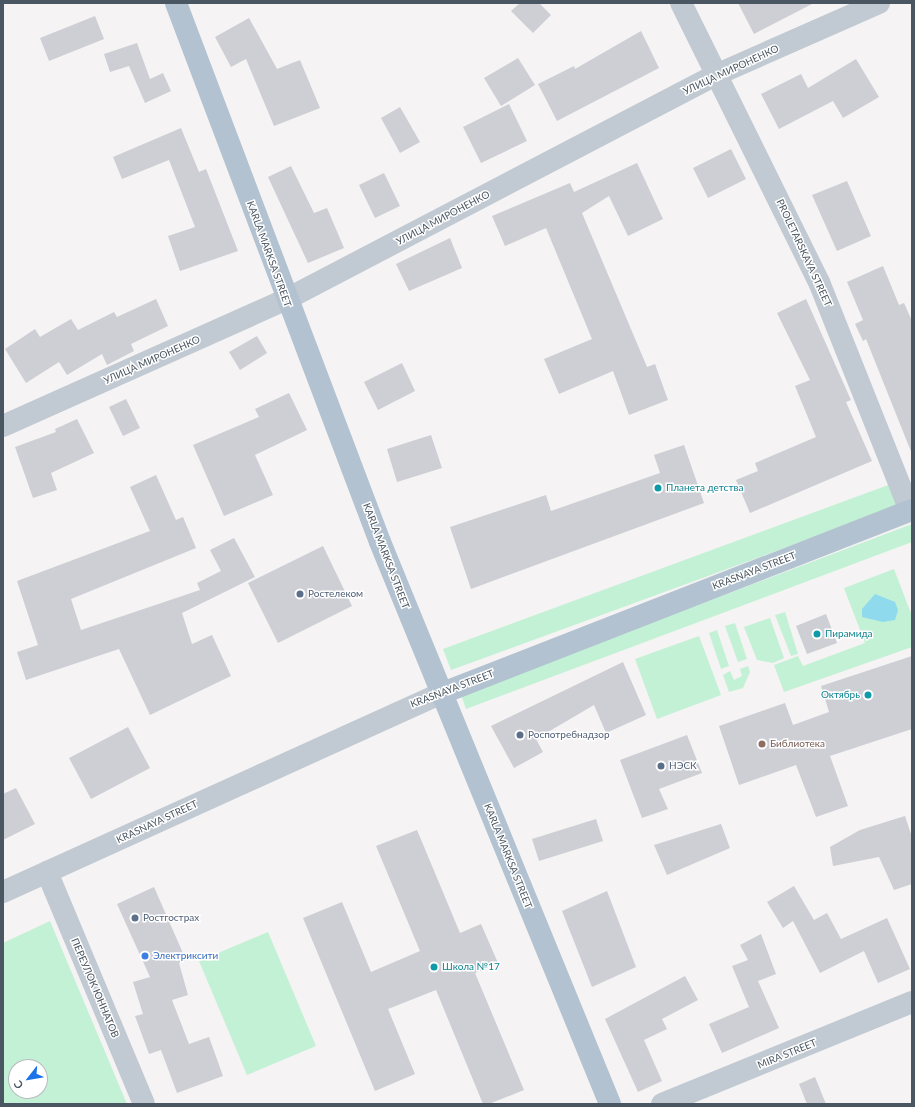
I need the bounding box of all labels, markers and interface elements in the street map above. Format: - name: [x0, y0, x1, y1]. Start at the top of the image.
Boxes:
- street label: УЛИЦА МИРОНЕНКО: [681, 43, 781, 97]
- street label: УЛИЦА МИРОНЕНКО: [394, 188, 492, 248]
- street label: PROLETARSKAYA STREET: [774, 197, 834, 309]
- street label: KARLA MARKSA STREET: [244, 199, 294, 309]
- street label: УЛИЦА МИРОНЕНКО: [102, 333, 202, 387]
- place label: Планета детства: [666, 482, 743, 494]
- marker: Планета детства: [653, 483, 663, 493]
- street label: KARLA MARKSA STREET: [360, 501, 412, 611]
- street label: KRASNAYA STREET: [710, 550, 798, 592]
- place label: Ростелеком: [308, 588, 363, 600]
- marker: Ростелеком: [295, 589, 305, 599]
- place label: Пирамида: [825, 628, 873, 640]
- marker: Пирамида: [812, 629, 822, 639]
- street label: KRASNAYA STREET: [408, 668, 496, 710]
- place label: Октябрь: [821, 689, 860, 701]
- marker: Октябрь: [863, 690, 873, 700]
- place label: Роспотребнадзор: [528, 729, 610, 741]
- marker: Роспотребнадзор: [515, 730, 525, 740]
- place label: Библиотека: [770, 738, 825, 750]
- marker: Библиотека: [757, 739, 767, 749]
- place label: НЭСК: [669, 760, 697, 772]
- marker: НЭСК: [656, 761, 666, 771]
- street label: KRASNAYA STREET: [114, 798, 200, 846]
- street label: KARLA MARKSA STREET: [481, 801, 535, 911]
- place label: Ростгострах: [143, 912, 199, 924]
- marker: Ростгострах: [130, 913, 140, 923]
- street label: ПЕРЕУЛОК ЮННАТОВ: [69, 936, 121, 1040]
- place label: Электриксити: [153, 950, 218, 962]
- marker: Электриксити: [140, 951, 150, 961]
- place label: Школа №17: [442, 961, 500, 973]
- marker: Школа №17: [429, 962, 439, 972]
- street label: MIRA STREET: [756, 1037, 818, 1071]
- north arrow: [8, 1059, 48, 1099]
- text: С: [11, 1078, 26, 1091]

